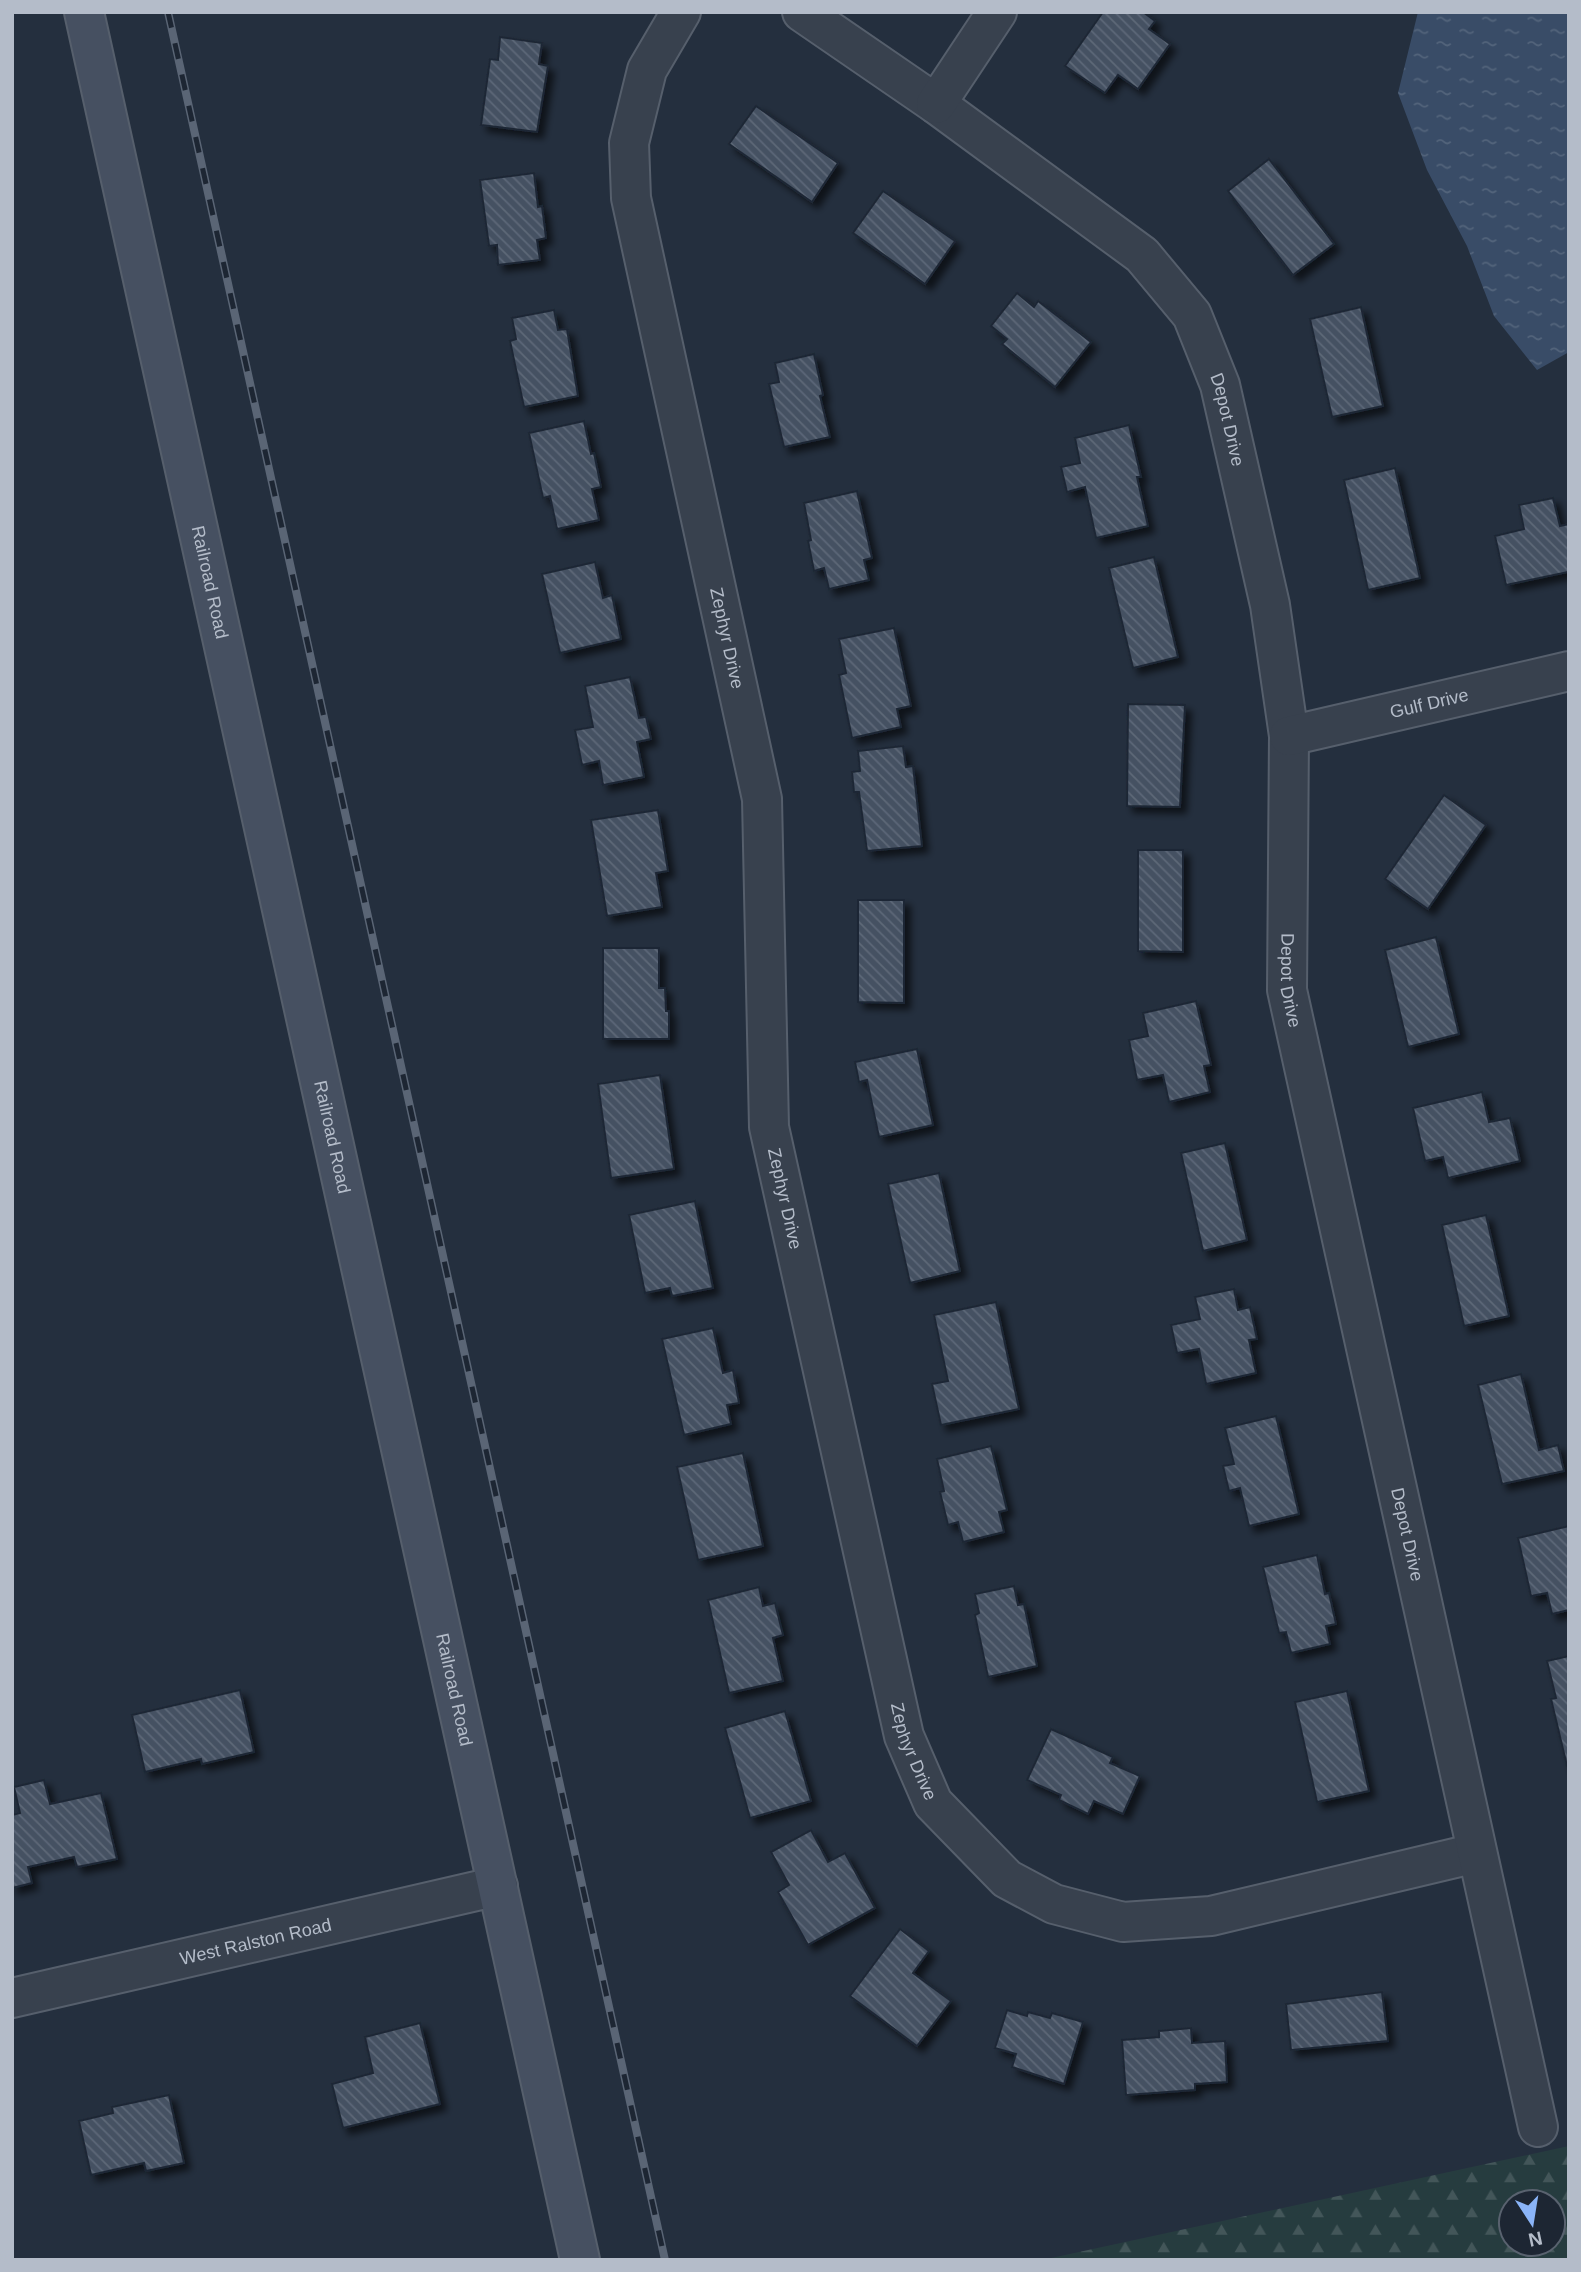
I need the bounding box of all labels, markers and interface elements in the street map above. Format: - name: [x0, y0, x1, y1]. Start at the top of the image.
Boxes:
- street label: Depot Drive: [1206, 370, 1248, 468]
- street label: Railroad Road: [188, 524, 232, 641]
- street label: Zephyr Drive: [706, 586, 748, 691]
- street label: Gulf Drive: [1388, 685, 1471, 722]
- street label: Depot Drive: [1276, 933, 1305, 1029]
- street label: Railroad Road: [310, 1079, 354, 1195]
- street label: Zephyr Drive: [764, 1146, 806, 1251]
- street label: Depot Drive: [1387, 1486, 1427, 1583]
- street label: Railroad Road: [432, 1631, 476, 1748]
- street label: Zephyr Drive: [887, 1701, 941, 1803]
- street label: West Ralston Road: [178, 1915, 333, 1969]
- north arrow: [1497, 2188, 1567, 2258]
- text: N: [1527, 2227, 1544, 2251]

